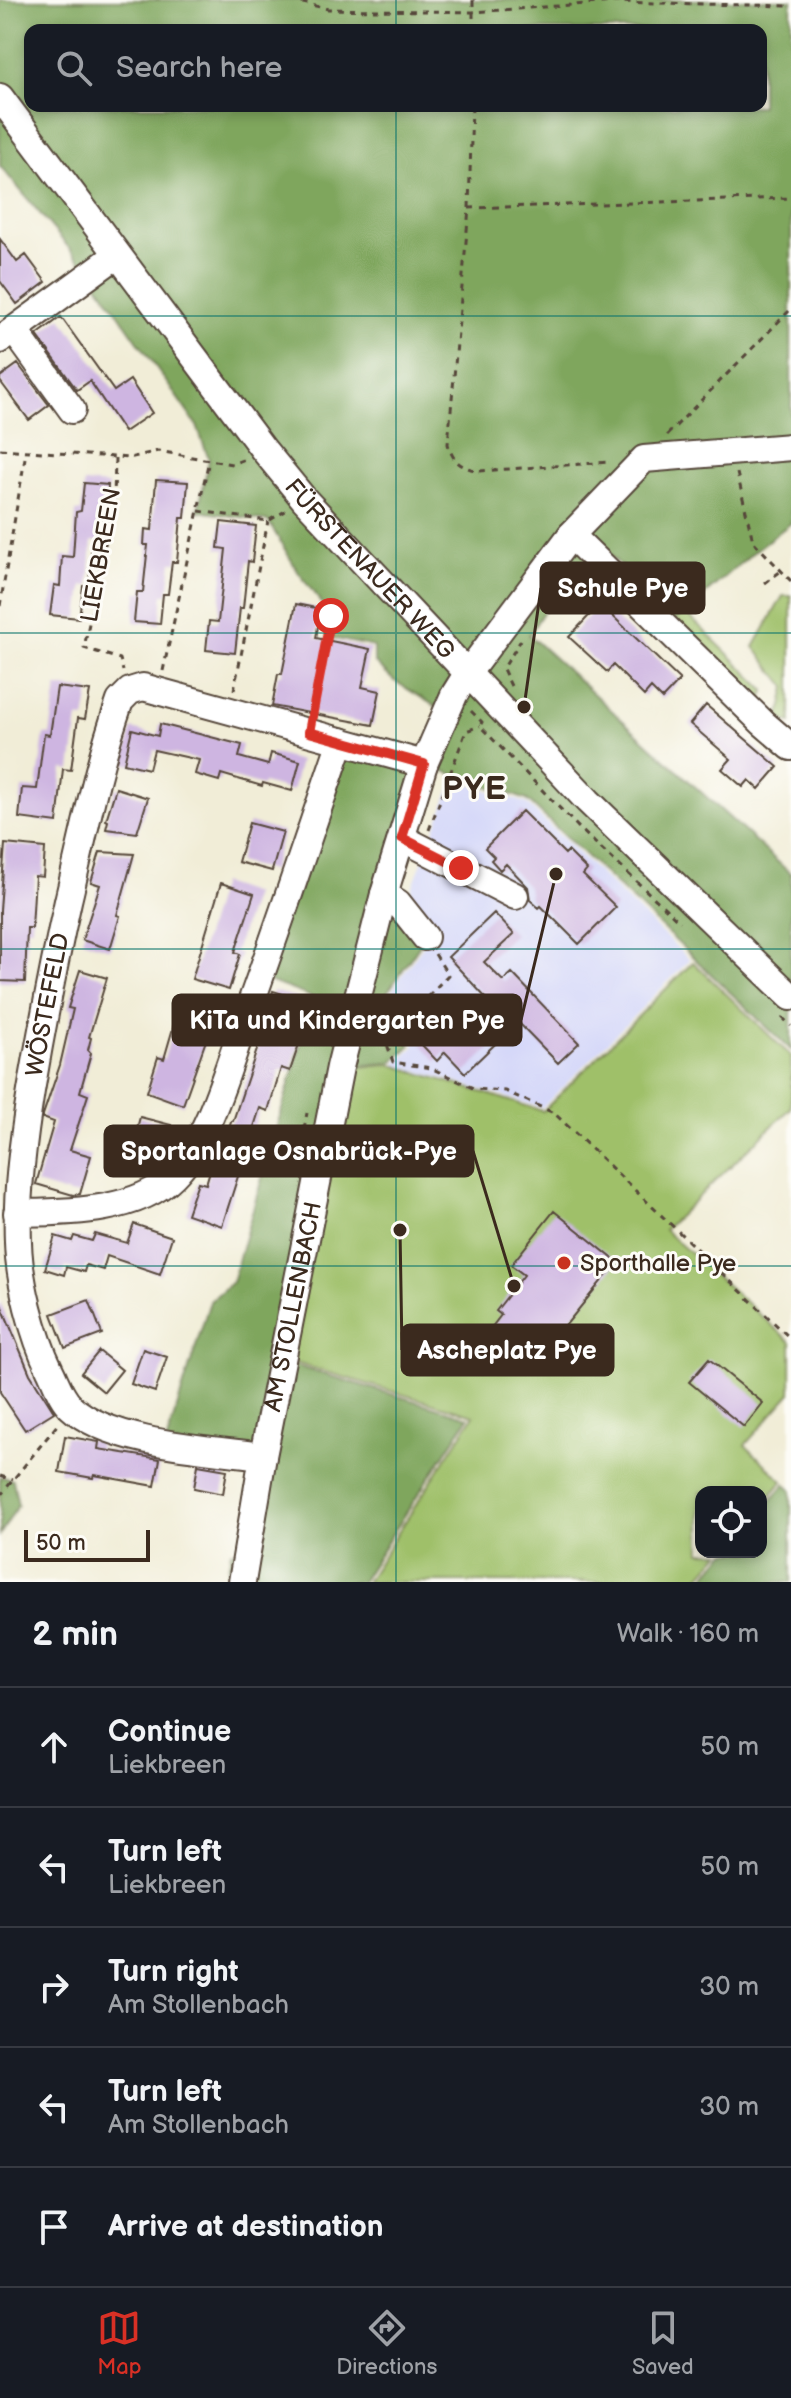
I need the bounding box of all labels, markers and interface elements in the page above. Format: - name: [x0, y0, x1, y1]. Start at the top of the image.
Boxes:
- search box: [24, 24, 767, 112]
- icon: search: [52, 46, 96, 90]
- text: Search here: [116, 50, 282, 86]
- street label: FÜRSTENAUER WEG: [279, 473, 461, 665]
- street label: LIEKBREEN: [75, 486, 127, 624]
- callout: Schule Pye: [541, 563, 704, 613]
- text: Schule Pye: [558, 574, 688, 605]
- route start: [313, 598, 349, 634]
- district label: PYE: [442, 770, 508, 809]
- route end: [443, 850, 479, 886]
- street label: WÖSTEFELD: [19, 930, 75, 1079]
- callout: KiTa und Kindergarten Pye: [173, 995, 521, 1045]
- text: KiTa und Kindergarten Pye: [189, 1006, 505, 1037]
- callout: Sportanlage Osnabrück-Pye: [105, 1126, 473, 1176]
- text: Sportanlage Osnabrück-Pye: [121, 1137, 457, 1168]
- street label: AM STOLLENBACH: [258, 1199, 327, 1414]
- place label: Sporthalle Pye: [580, 1249, 736, 1278]
- marker: Sporthalle Pye: [555, 1254, 573, 1272]
- callout: Ascheplatz Pye: [402, 1325, 613, 1375]
- text: Ascheplatz Pye: [416, 1336, 597, 1367]
- map controls: [695, 1486, 767, 1558]
- button: locate: [695, 1486, 767, 1558]
- scale bar: [24, 1526, 150, 1562]
- text: 50 m: [36, 1530, 86, 1557]
- text: 2 min: [32, 1614, 118, 1655]
- text: Walk · 160 m: [617, 1619, 759, 1650]
- text: Continue: [108, 1714, 231, 1750]
- icon: ahead: [32, 1725, 76, 1769]
- text: 50 m: [700, 1732, 759, 1763]
- text: Liekbreen: [108, 1750, 226, 1781]
- text: Turn left: [108, 1834, 222, 1870]
- icon: left: [32, 1845, 76, 1889]
- text: 50 m: [700, 1852, 759, 1883]
- text: Liekbreen: [108, 1870, 226, 1901]
- text: Turn right: [108, 1954, 239, 1990]
- icon: right: [32, 1965, 76, 2009]
- text: 30 m: [699, 1972, 759, 2003]
- text: Am Stollenbach: [108, 1990, 289, 2021]
- text: Turn left: [108, 2074, 222, 2110]
- icon: left: [32, 2085, 76, 2129]
- text: 30 m: [699, 2092, 759, 2123]
- text: Am Stollenbach: [108, 2110, 289, 2141]
- icon: arrive: [32, 2205, 76, 2249]
- text: Arrive at destination: [108, 2209, 384, 2245]
- tab: Map: [97, 2306, 142, 2381]
- tab: Directions: [336, 2306, 437, 2381]
- tab: Saved: [632, 2306, 694, 2381]

